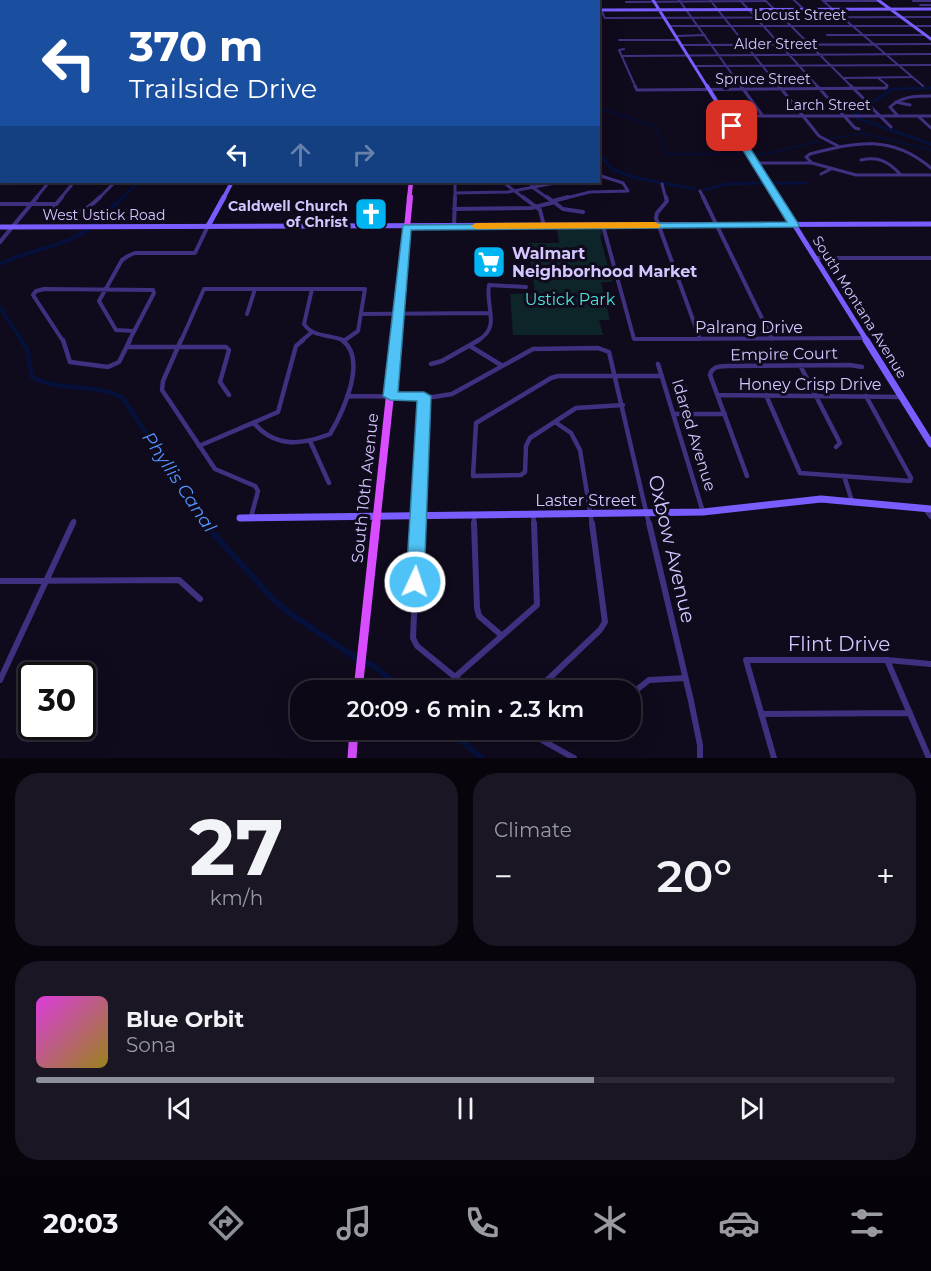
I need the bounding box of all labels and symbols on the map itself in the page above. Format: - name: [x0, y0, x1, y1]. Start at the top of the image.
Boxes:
- street label: Locust Street: [754, 6, 847, 24]
- street label: Alder Street: [734, 35, 818, 53]
- street label: Spruce Street: [715, 70, 811, 88]
- street label: Larch Street: [785, 96, 871, 114]
- pin: [706, 100, 757, 151]
- church icon: Caldwell Church of Christ: [353, 196, 389, 232]
- place label: Caldwell Church of Christ: [228, 197, 348, 231]
- street label: West Ustick Road: [42, 206, 166, 224]
- street label: South Montana Avenue: [809, 232, 911, 382]
- supermarket icon: Walmart Neighborhood Market: [471, 244, 507, 280]
- place label: Walmart Neighborhood Market: [512, 244, 697, 281]
- park label: Ustick Park: [525, 290, 616, 309]
- street label: Palrang Drive: [695, 318, 803, 337]
- street label: Empire Court: [730, 344, 839, 364]
- street label: Honey Crisp Drive: [739, 375, 881, 394]
- street label: Idared Avenue: [668, 377, 720, 493]
- street label: South 10th Avenue: [348, 412, 382, 564]
- water label: Phyllis Canal: [137, 428, 221, 537]
- street label: Oxbow Avenue: [643, 473, 701, 625]
- street label: Laster Street: [535, 491, 637, 510]
- position arrow: [383, 550, 447, 614]
- street label: Flint Drive: [788, 632, 890, 656]
- speed limit sign: 30: [18, 662, 96, 740]

